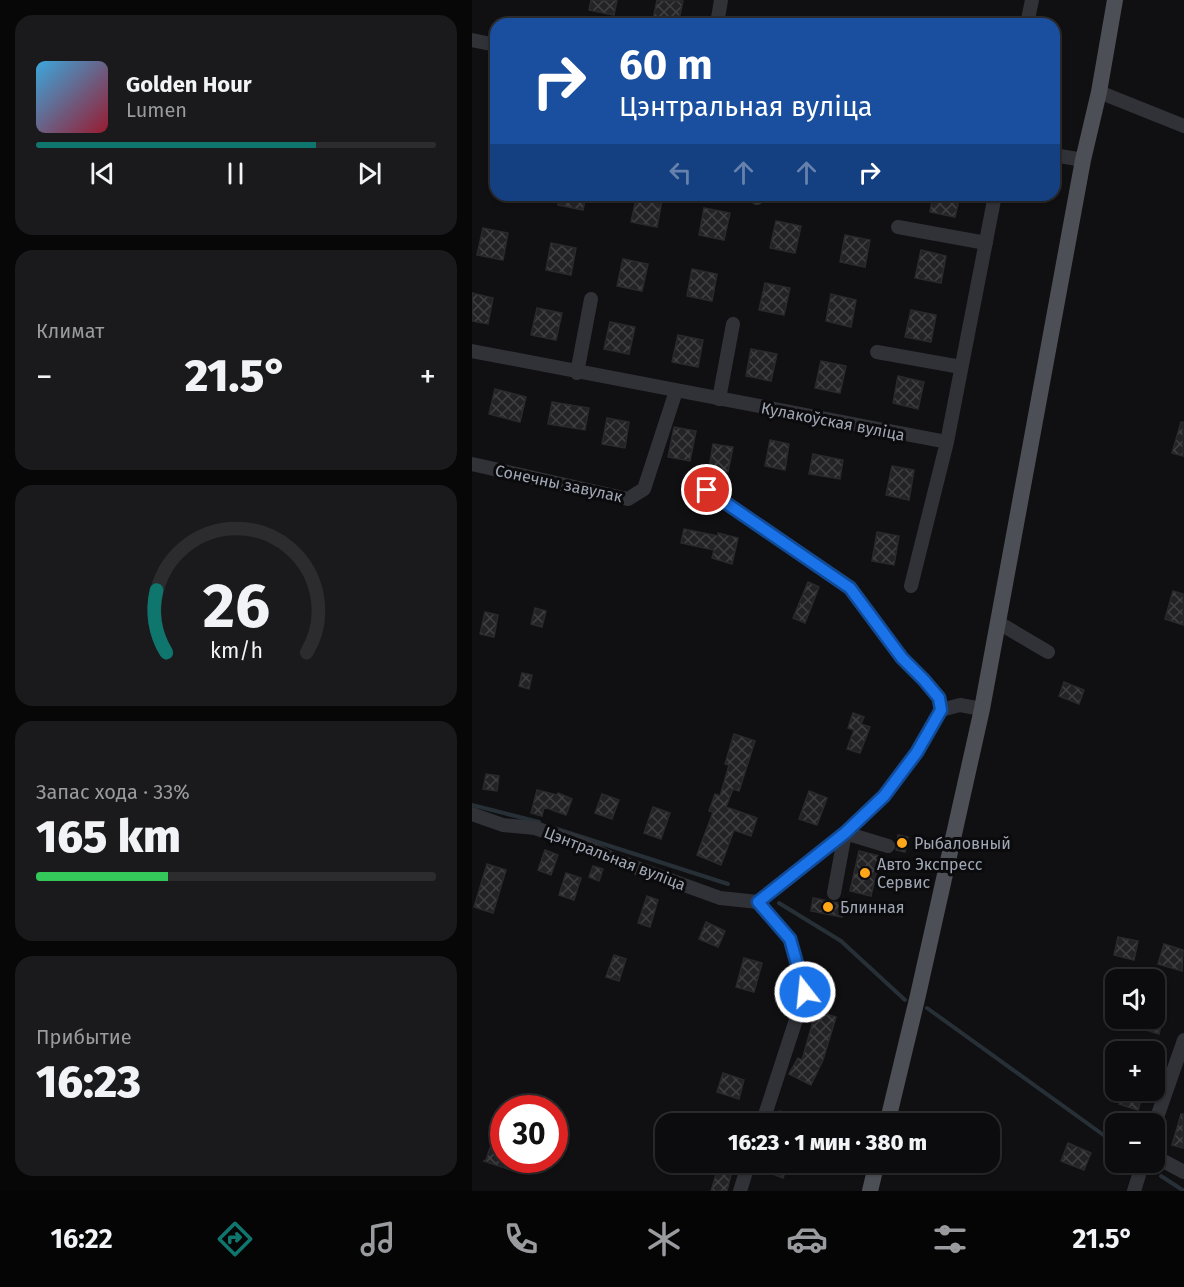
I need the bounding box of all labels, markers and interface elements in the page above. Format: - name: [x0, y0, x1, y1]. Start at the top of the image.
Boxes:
- text: 60 m: [619, 40, 713, 90]
- icon: right: [520, 42, 598, 120]
- text: Golden Hour: [126, 71, 252, 98]
- text: Цэнтральная вуліца: [619, 91, 872, 123]
- text: Lumen: [126, 98, 187, 122]
- icon: left: [664, 156, 697, 189]
- icon: ahead: [727, 156, 760, 189]
- icon: ahead: [790, 156, 823, 189]
- icon: right: [853, 156, 886, 189]
- icon: previous: [86, 157, 119, 190]
- icon: pause: [219, 157, 252, 190]
- icon: next: [353, 157, 386, 190]
- text: Климат: [36, 319, 104, 343]
- text: 21.5°: [185, 349, 287, 403]
- text: −: [36, 357, 53, 397]
- text: +: [420, 357, 436, 397]
- street label: Кулакоўская вуліца: [759, 398, 906, 445]
- street label: Сонечны завулак: [493, 461, 625, 506]
- pin: [681, 464, 732, 515]
- icon: arrive: [690, 473, 723, 506]
- text: 26: [202, 569, 270, 644]
- text: km/h: [209, 638, 263, 664]
- text: Запас хода · 33%: [36, 780, 190, 804]
- text: 165 km: [36, 810, 181, 864]
- street label: Цэнтральная вуліца: [541, 823, 688, 894]
- place label: Рыбаловный: [914, 834, 1011, 853]
- marker: Рыбаловный: [895, 836, 909, 850]
- place label: Авто Экспресс Сервис: [877, 855, 983, 892]
- marker: Авто Экспресс Сервис: [858, 866, 872, 880]
- place label: Блинная: [840, 898, 904, 917]
- marker: Блинная: [821, 900, 835, 914]
- position arrow: [773, 960, 837, 1024]
- map controls: [1105, 969, 1165, 1173]
- button: sound: [1105, 969, 1165, 1029]
- text: Прибытие: [36, 1025, 132, 1049]
- button: +: [1105, 1041, 1165, 1101]
- text: 16:23: [36, 1055, 141, 1109]
- speed limit sign: 30: [490, 1095, 568, 1173]
- button: −: [1105, 1113, 1165, 1173]
- text: 16:23 · 1 мин · 380 m: [728, 1129, 927, 1156]
- icon: directions: [214, 1218, 256, 1260]
- icon: music: [357, 1218, 399, 1260]
- icon: phone: [500, 1218, 542, 1260]
- icon: climate: [643, 1218, 685, 1260]
- icon: car: [786, 1218, 828, 1260]
- icon: filters: [929, 1218, 971, 1260]
- text: 16:22: [51, 1223, 113, 1255]
- text: 21.5°: [1072, 1223, 1133, 1255]

